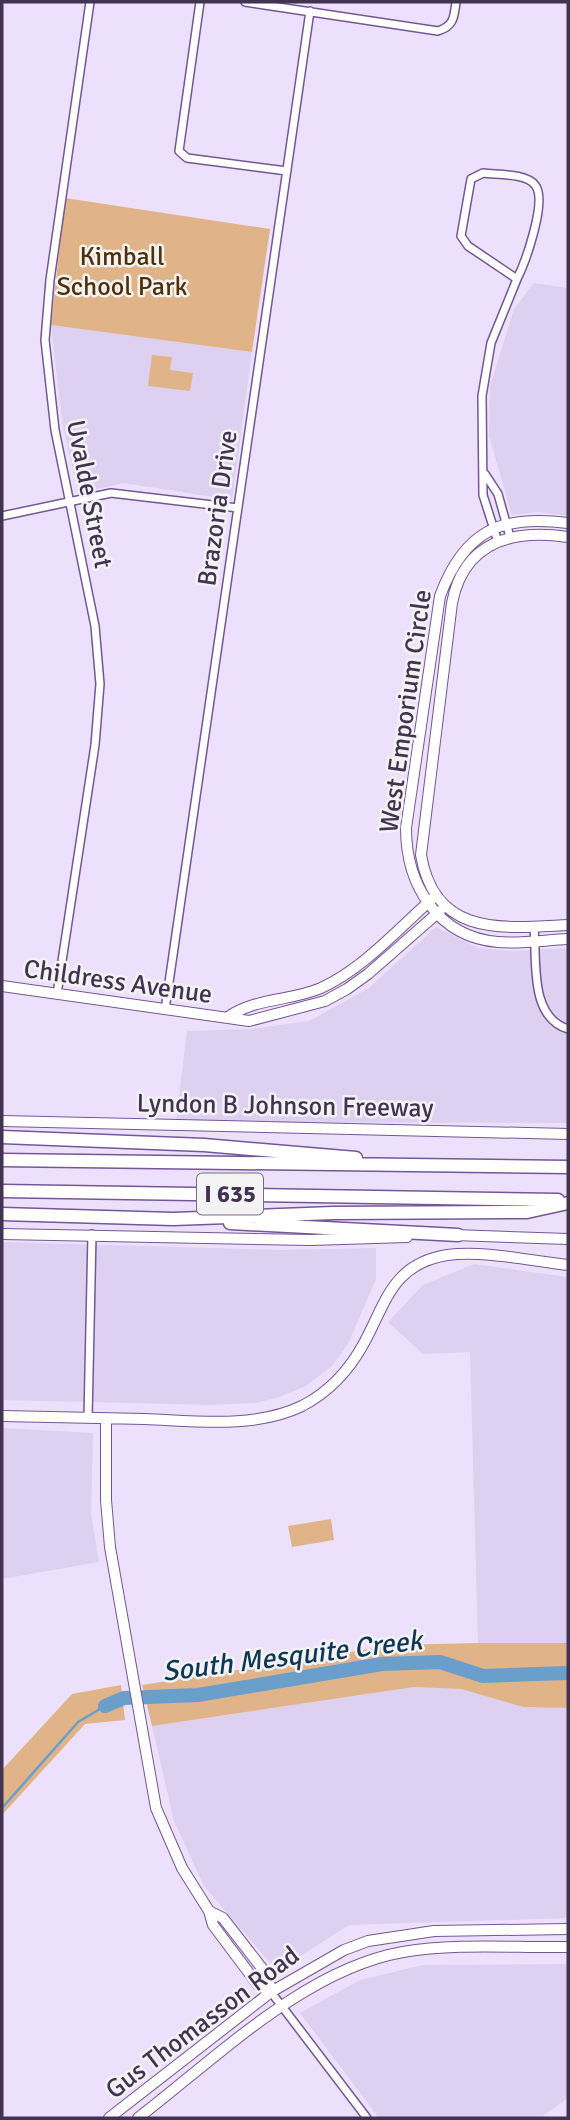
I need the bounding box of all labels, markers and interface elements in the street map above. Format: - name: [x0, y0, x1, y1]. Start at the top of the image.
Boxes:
- park label: Kimball School Park: [56, 241, 188, 303]
- street label: Uvalde Street: [59, 417, 119, 571]
- street label: Brazoria Drive: [191, 428, 245, 588]
- street label: West Emporium Circle: [373, 587, 439, 835]
- street label: Childress Avenue: [22, 953, 214, 1011]
- street label: Lyndon B Johnson Freeway: [136, 1087, 434, 1125]
- road number: I 635: [197, 1174, 263, 1214]
- water label: South Mesquite Creek: [160, 1623, 427, 1689]
- street label: Gus Thomasson Road: [99, 1940, 306, 2106]

